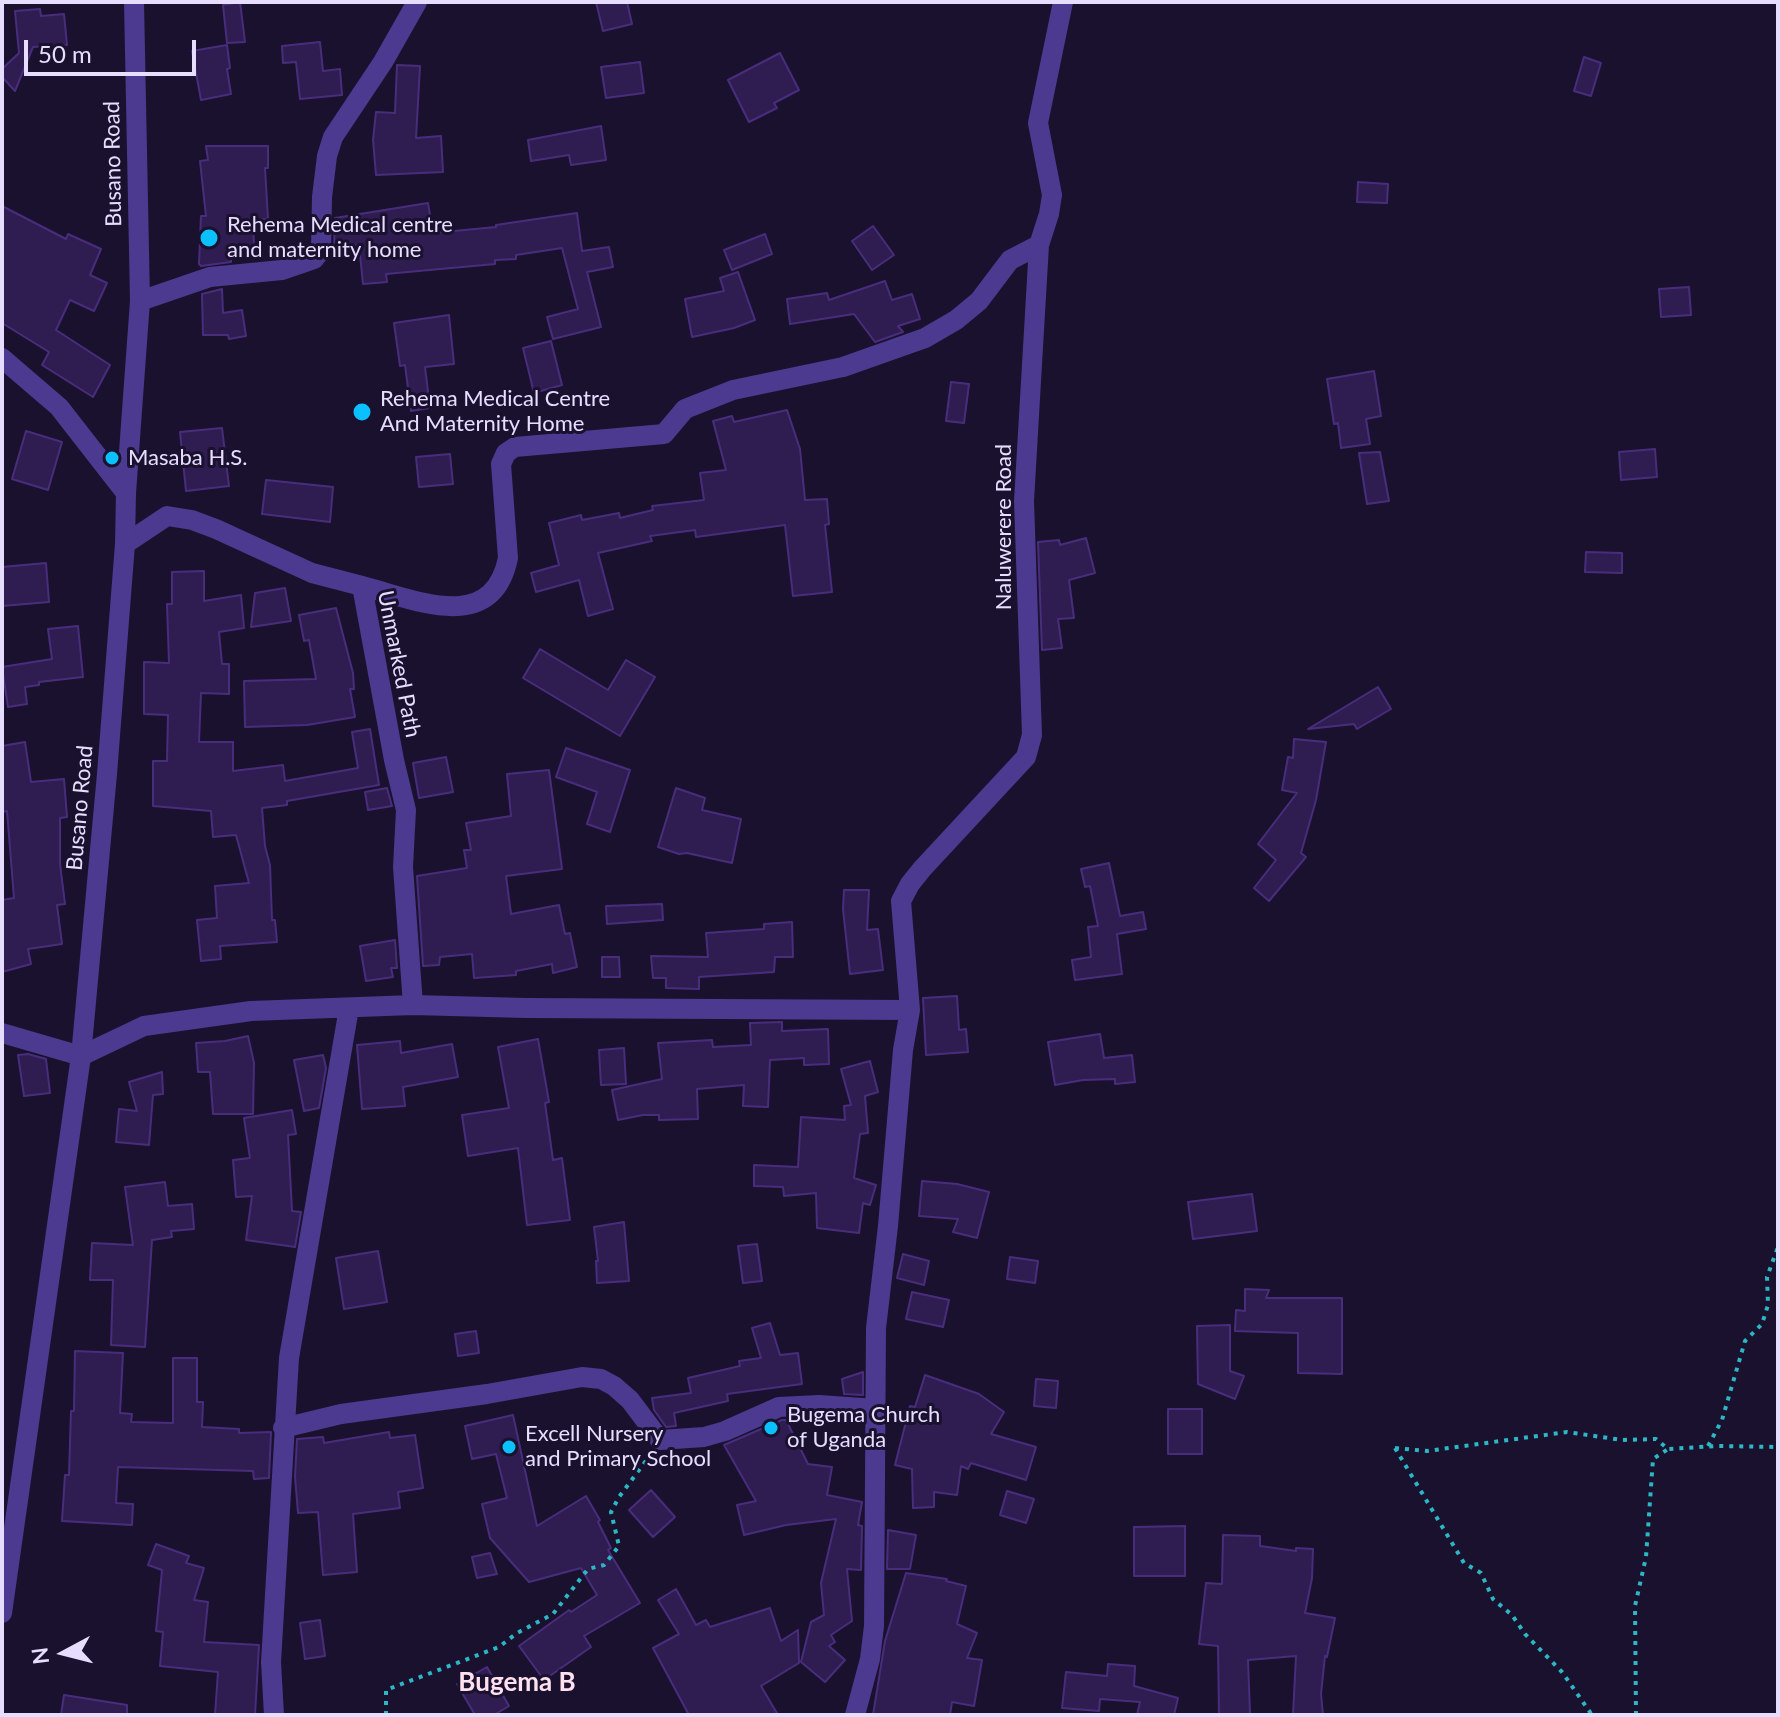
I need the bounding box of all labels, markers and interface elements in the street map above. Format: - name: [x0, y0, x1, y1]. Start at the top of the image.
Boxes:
- scale bar: [28, 24, 200, 74]
- text: 50 m: [38, 39, 92, 68]
- street label: Busano Road: [99, 101, 127, 227]
- place label: Rehema Medical centre and maternity home: [227, 212, 453, 264]
- marker: Rehema Medical centre and maternity home: [198, 227, 220, 249]
- place label: Rehema Medical Centre And Maternity Home: [380, 386, 610, 438]
- marker: Rehema Medical Centre And Maternity Home: [351, 401, 373, 423]
- street label: Naluwerere Road: [991, 444, 1017, 610]
- place label: Masaba H.S.: [128, 445, 247, 471]
- marker: Masaba H.S.: [103, 449, 121, 467]
- street label: Unmarked Path: [372, 588, 426, 740]
- street label: Busano Road: [61, 744, 99, 872]
- place label: Bugema Church of Uganda: [787, 1402, 940, 1454]
- marker: Bugema Church of Uganda: [762, 1419, 780, 1437]
- place label: Excell Nursery and Primary School: [525, 1421, 711, 1472]
- marker: Excell Nursery and Primary School: [500, 1438, 518, 1456]
- north arrow: [24, 1613, 104, 1693]
- text: N: [25, 1646, 54, 1666]
- district label: Bugema B: [458, 1667, 576, 1699]

